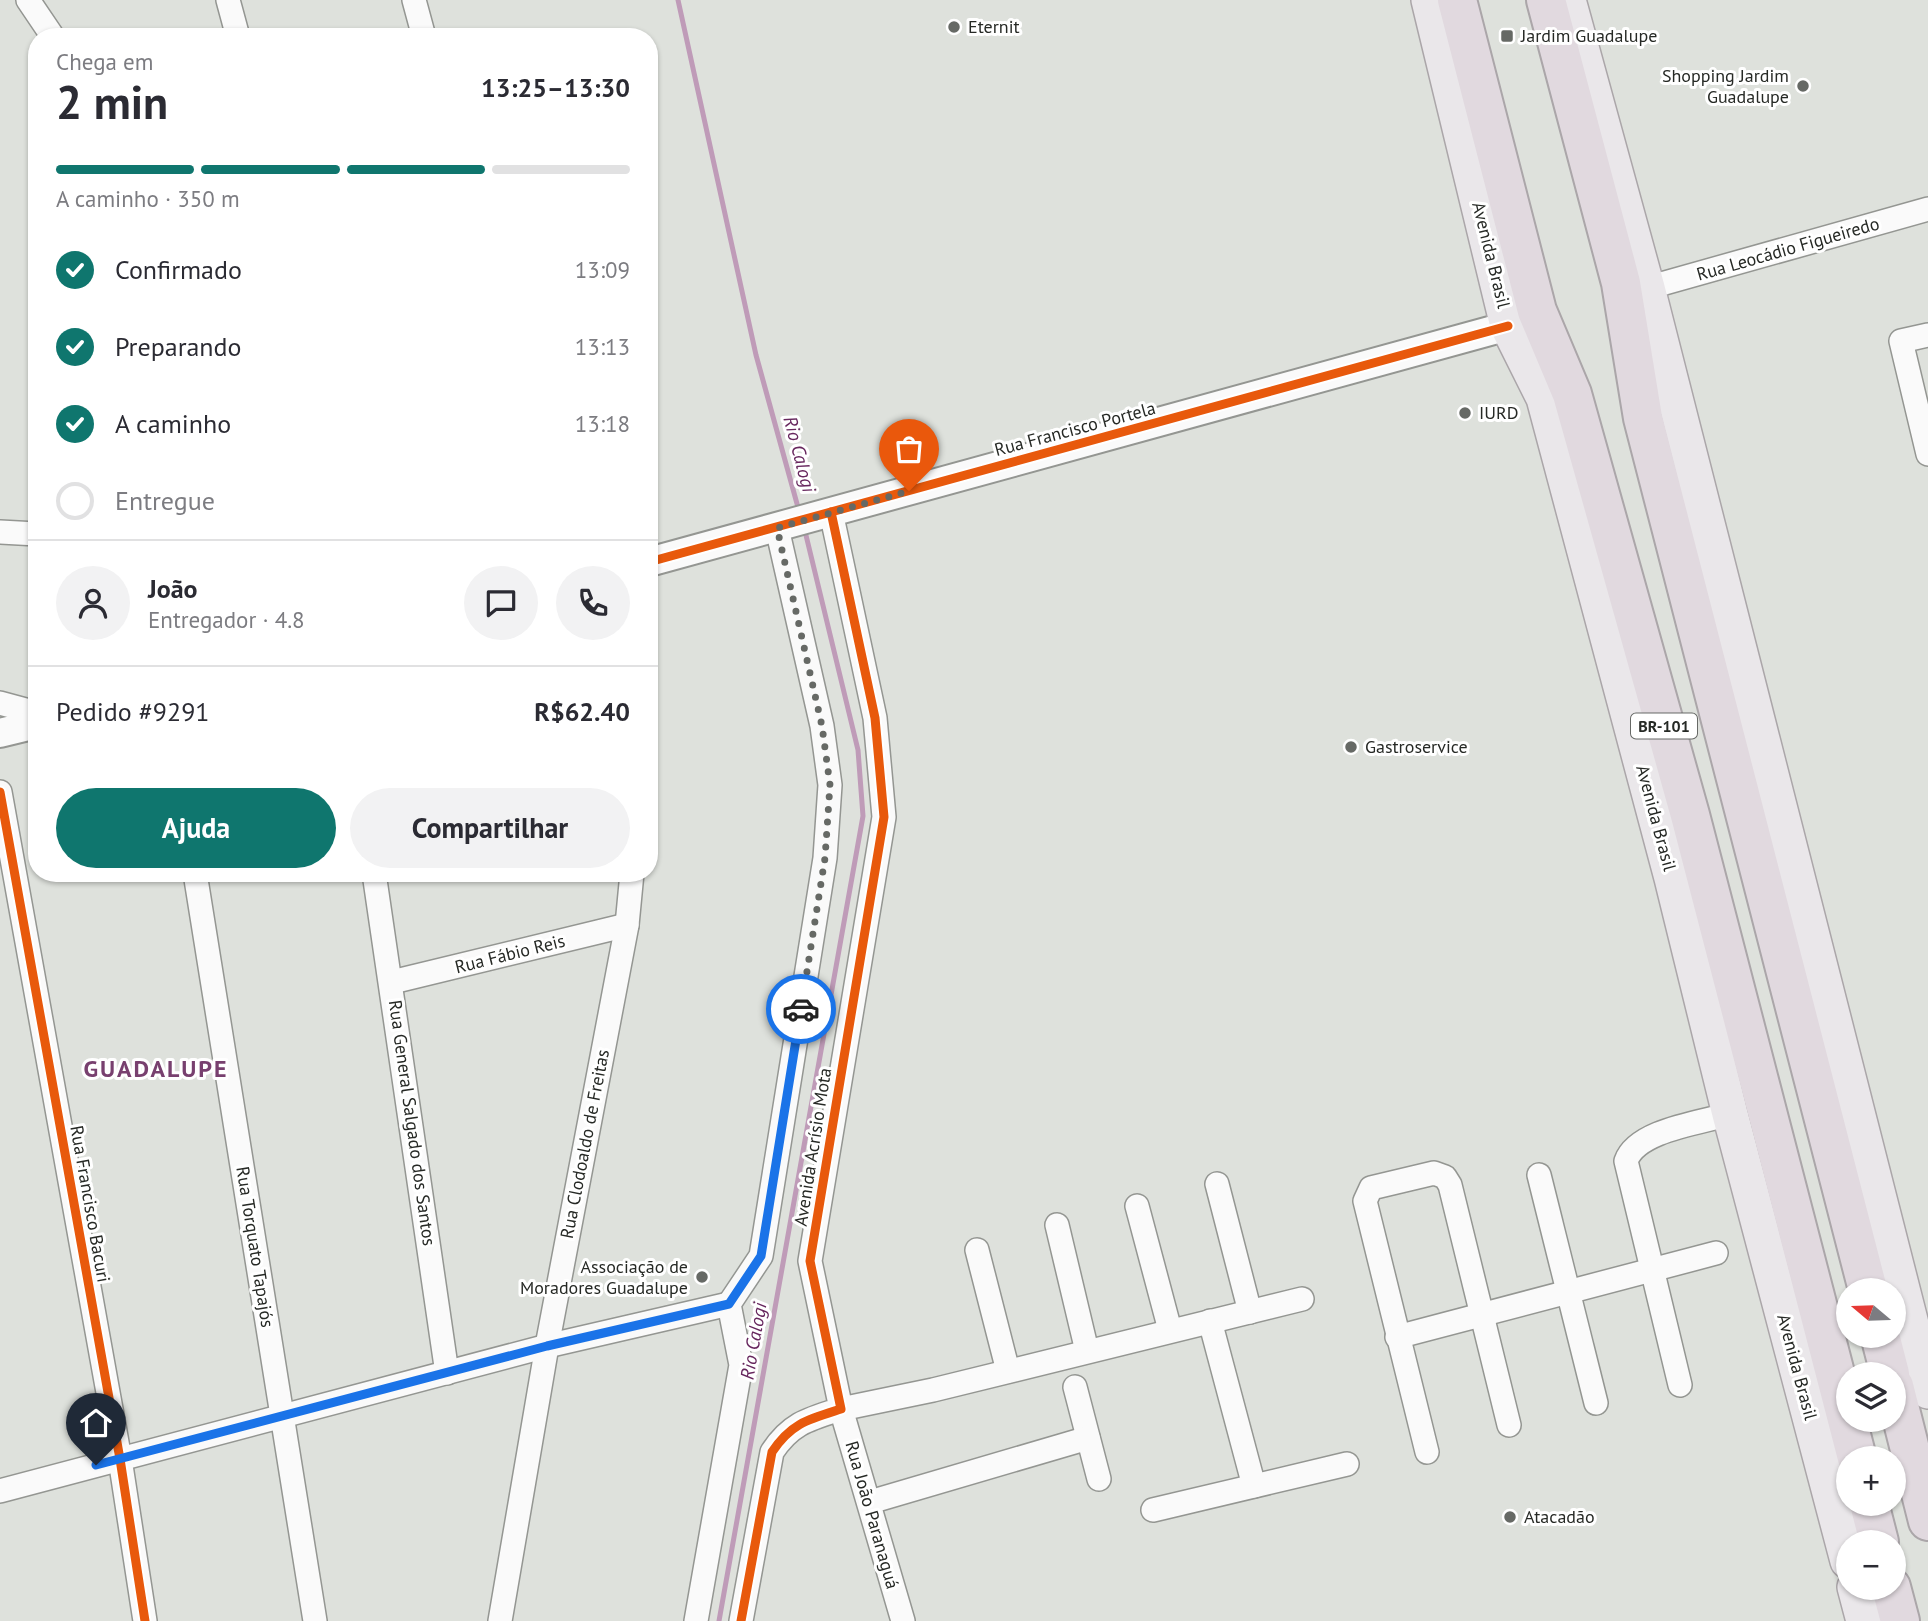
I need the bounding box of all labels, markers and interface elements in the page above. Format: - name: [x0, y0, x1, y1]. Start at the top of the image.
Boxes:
- place label: Eternit: [968, 15, 1020, 38]
- marker: Eternit: [946, 19, 962, 35]
- place label: Jardim Guadalupe: [1520, 24, 1657, 47]
- marker: Jardim Guadalupe: [1499, 28, 1515, 44]
- text: Chega em: [56, 47, 153, 76]
- place label: Shopping Jardim Guadalupe: [1662, 64, 1789, 108]
- text: 13:25–13:30: [481, 71, 630, 104]
- text: 2 min: [56, 72, 168, 132]
- marker: Shopping Jardim Guadalupe: [1795, 78, 1811, 94]
- text: A caminho · 350 m: [56, 184, 240, 213]
- street label: Avenida Brasil: [1467, 199, 1516, 311]
- street label: Rua Leocádio Figueiredo: [1694, 211, 1882, 286]
- icon: check: [56, 251, 94, 289]
- text: Confirmado: [115, 253, 242, 286]
- text: 13:09: [575, 255, 630, 284]
- icon: check: [56, 328, 94, 366]
- text: Preparando: [115, 330, 242, 363]
- text: 13:13: [575, 332, 630, 361]
- street label: Rua Francisco Portela: [992, 396, 1158, 461]
- place label: IURD: [1479, 401, 1518, 424]
- icon: check: [56, 405, 94, 443]
- marker: IURD: [1457, 405, 1473, 421]
- text: A caminho: [115, 407, 231, 440]
- text: 13:18: [575, 409, 630, 438]
- water label: Rio Calogi: [778, 413, 822, 496]
- pin: [879, 419, 939, 491]
- icon: bag: [890, 430, 928, 468]
- text: Entregue: [115, 484, 215, 517]
- button: person: [56, 566, 130, 640]
- button: chat: [464, 566, 538, 640]
- button: phone: [556, 566, 630, 640]
- text: João: [148, 572, 198, 605]
- text: Entregador · 4.8: [148, 605, 305, 634]
- text: Pedido #9291: [56, 695, 209, 728]
- text: R$62.40: [534, 695, 630, 728]
- road number: BR-101: [1631, 713, 1697, 738]
- place label: Gastroservice: [1365, 735, 1468, 758]
- marker: Gastroservice: [1343, 739, 1359, 755]
- street label: Avenida Brasil: [1631, 762, 1682, 874]
- button: Ajuda: [56, 788, 336, 868]
- button: Compartilhar: [350, 788, 630, 868]
- street label: Rua Fábio Reis: [452, 929, 567, 978]
- courier: [766, 974, 836, 1044]
- icon: car: [782, 990, 820, 1028]
- street label: Rua General Salgado dos Santos: [384, 999, 441, 1247]
- street label: Rua Clodoaldo de Freitas: [555, 1047, 614, 1241]
- district label: GUADALUPE: [83, 1053, 229, 1084]
- street label: Avenida Acrísio Mota: [789, 1066, 836, 1228]
- street label: Rua Francisco Bacuri: [65, 1124, 116, 1284]
- street label: Rua Torquato Tapajós: [231, 1165, 280, 1329]
- place label: Associação de Moradores Guadalupe: [520, 1255, 688, 1299]
- marker: Associação de Moradores Guadalupe: [694, 1269, 710, 1285]
- north arrow: [1836, 1278, 1906, 1348]
- map controls: [1836, 1278, 1906, 1600]
- water label: Rio Calogi: [734, 1300, 772, 1381]
- street label: Avenida Brasil: [1772, 1311, 1823, 1423]
- button: layers: [1836, 1362, 1906, 1432]
- pin: [66, 1393, 126, 1465]
- icon: home: [77, 1404, 115, 1442]
- street label: Rua João Paranaguá: [840, 1438, 905, 1591]
- button: +: [1836, 1446, 1906, 1516]
- place label: Atacadão: [1524, 1505, 1595, 1528]
- marker: Atacadão: [1502, 1509, 1518, 1525]
- button: −: [1836, 1530, 1906, 1600]

